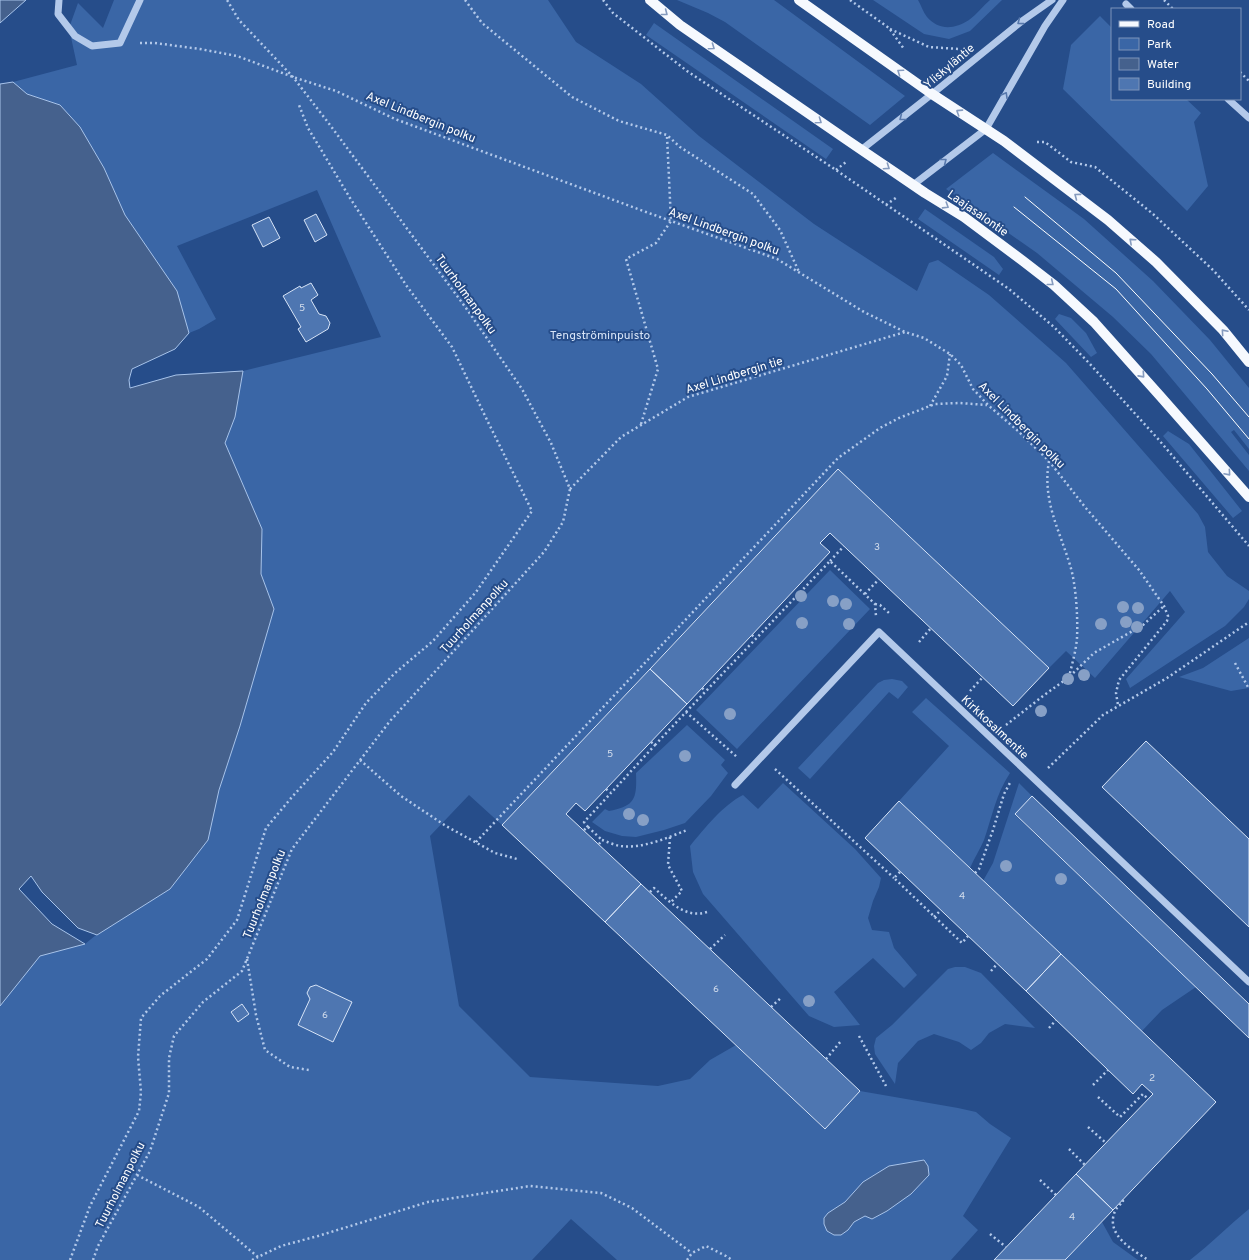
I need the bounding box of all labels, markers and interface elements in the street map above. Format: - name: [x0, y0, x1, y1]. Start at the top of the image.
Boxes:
- one-way arrow: [661, 8, 668, 15]
- legend: [1111, 8, 1241, 100]
- text: Road: [1147, 17, 1175, 33]
- one-way arrow: [1018, 18, 1025, 25]
- text: Park: [1147, 37, 1172, 53]
- street label: Yliskyläntie: [921, 41, 978, 93]
- one-way arrow: [708, 42, 715, 49]
- text: Water: [1147, 57, 1179, 73]
- one-way arrow: [898, 70, 905, 77]
- text: Building: [1147, 77, 1191, 93]
- street label: Axel Lindbergin polku: [363, 89, 478, 147]
- one-way arrow: [1000, 92, 1007, 99]
- one-way arrow: [956, 109, 963, 116]
- one-way arrow: [899, 114, 906, 121]
- one-way arrow: [815, 116, 822, 124]
- one-way arrow: [940, 159, 947, 166]
- one-way arrow: [883, 162, 890, 169]
- street label: Laajasalontie: [944, 187, 1011, 241]
- one-way arrow: [1074, 194, 1081, 201]
- one-way arrow: [942, 201, 949, 209]
- street label: Axel Lindbergin polku: [666, 204, 781, 259]
- one-way arrow: [1129, 238, 1137, 246]
- street label: Tuurholmanpolku: [431, 252, 500, 338]
- one-way arrow: [1046, 278, 1053, 285]
- house number: 5: [299, 302, 305, 315]
- park label: Tengströminpuisto: [550, 328, 651, 344]
- one-way arrow: [1222, 329, 1229, 337]
- street label: Axel Lindbergin tie: [684, 354, 785, 398]
- one-way arrow: [1137, 370, 1145, 378]
- street label: Axel Lindbergin polku: [974, 379, 1068, 473]
- one-way arrow: [1223, 468, 1230, 476]
- house number: 3: [874, 541, 880, 554]
- street label: Tuurholmanpolku: [437, 576, 512, 657]
- street label: Kirkkosalmentie: [957, 692, 1032, 763]
- house number: 5: [607, 748, 613, 761]
- street label: Tuurholmanpolku: [240, 847, 290, 941]
- house number: 4: [959, 890, 965, 903]
- house number: 6: [713, 983, 719, 996]
- house number: 6: [322, 1009, 328, 1022]
- house number: 2: [1149, 1072, 1155, 1085]
- street label: Tuurholmanpolku: [92, 1140, 150, 1231]
- house number: 4: [1069, 1211, 1075, 1224]

